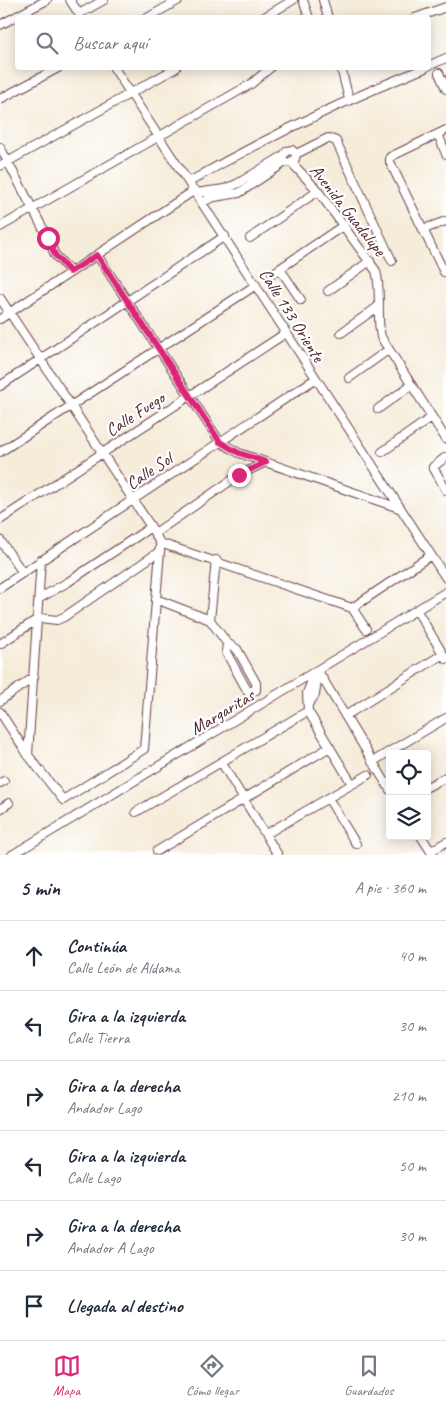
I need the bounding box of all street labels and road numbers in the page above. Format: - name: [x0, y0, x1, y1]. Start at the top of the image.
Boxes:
- street label: Avenida Guadalupe: [305, 160, 391, 261]
- street label: Calle 133 Oriente: [255, 264, 330, 367]
- street label: Calle Fuego: [101, 386, 170, 441]
- street label: Calle Sol: [122, 446, 179, 494]
- street label: Margaritas: [186, 683, 260, 740]

